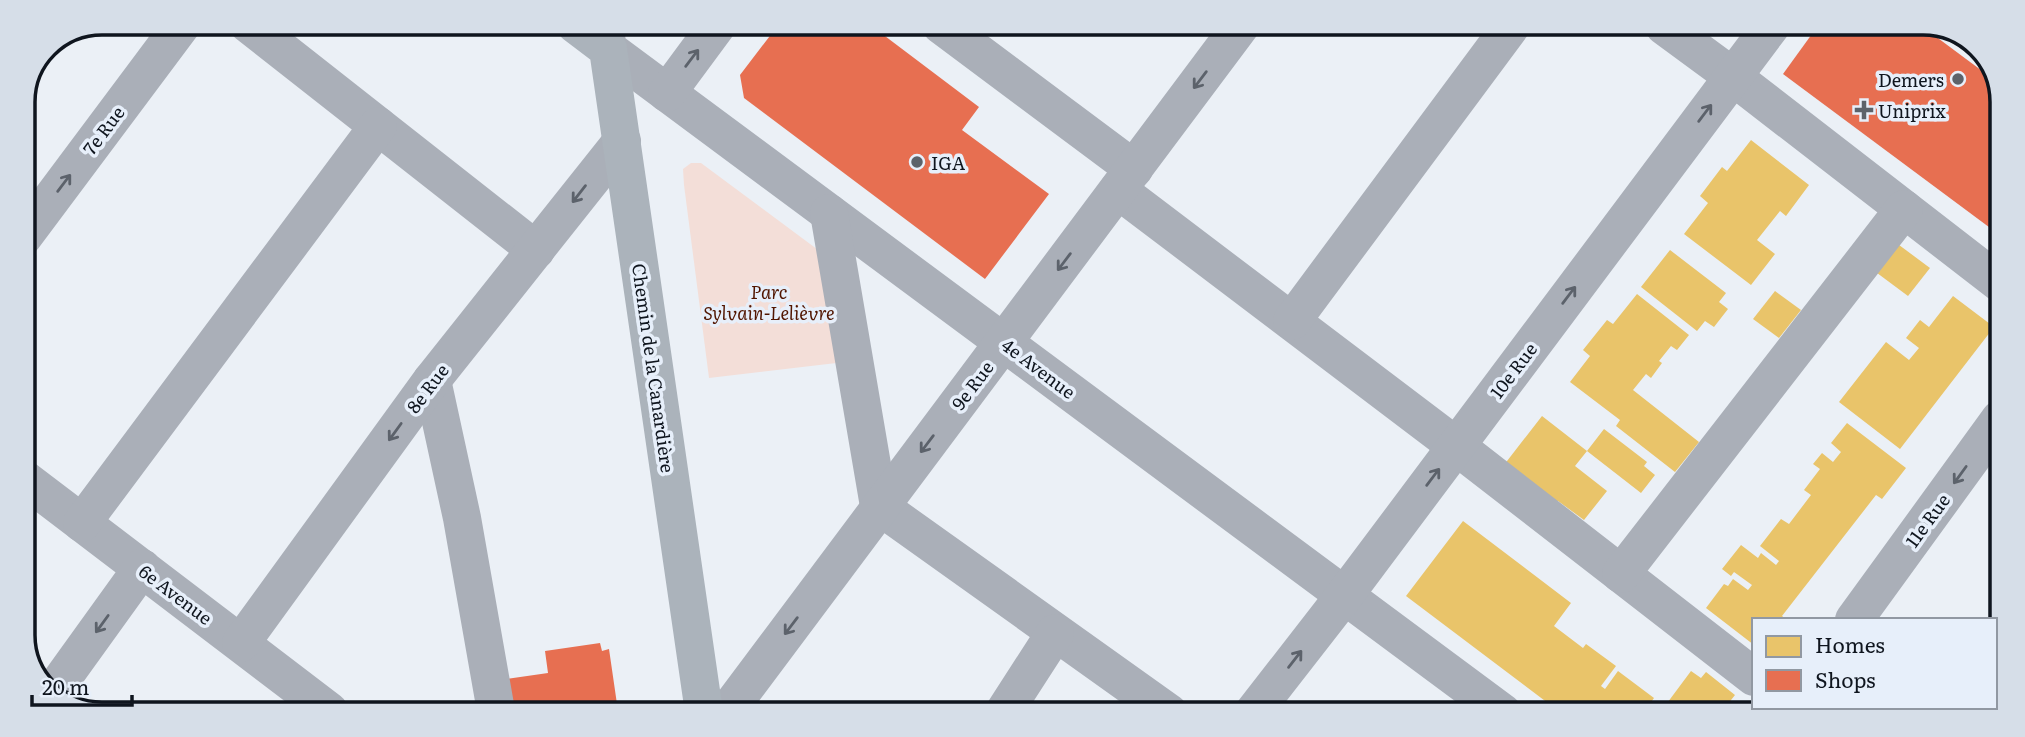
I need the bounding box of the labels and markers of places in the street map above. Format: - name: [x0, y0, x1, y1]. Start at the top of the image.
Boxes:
- place label: Demers: [1878, 66, 1944, 93]
- marker: Demers: [1950, 71, 1966, 87]
- place label: Uniprix: [1878, 97, 1947, 124]
- marker: Uniprix: [1856, 102, 1872, 118]
- place label: IGA: [931, 149, 965, 176]
- marker: IGA: [909, 154, 925, 170]

